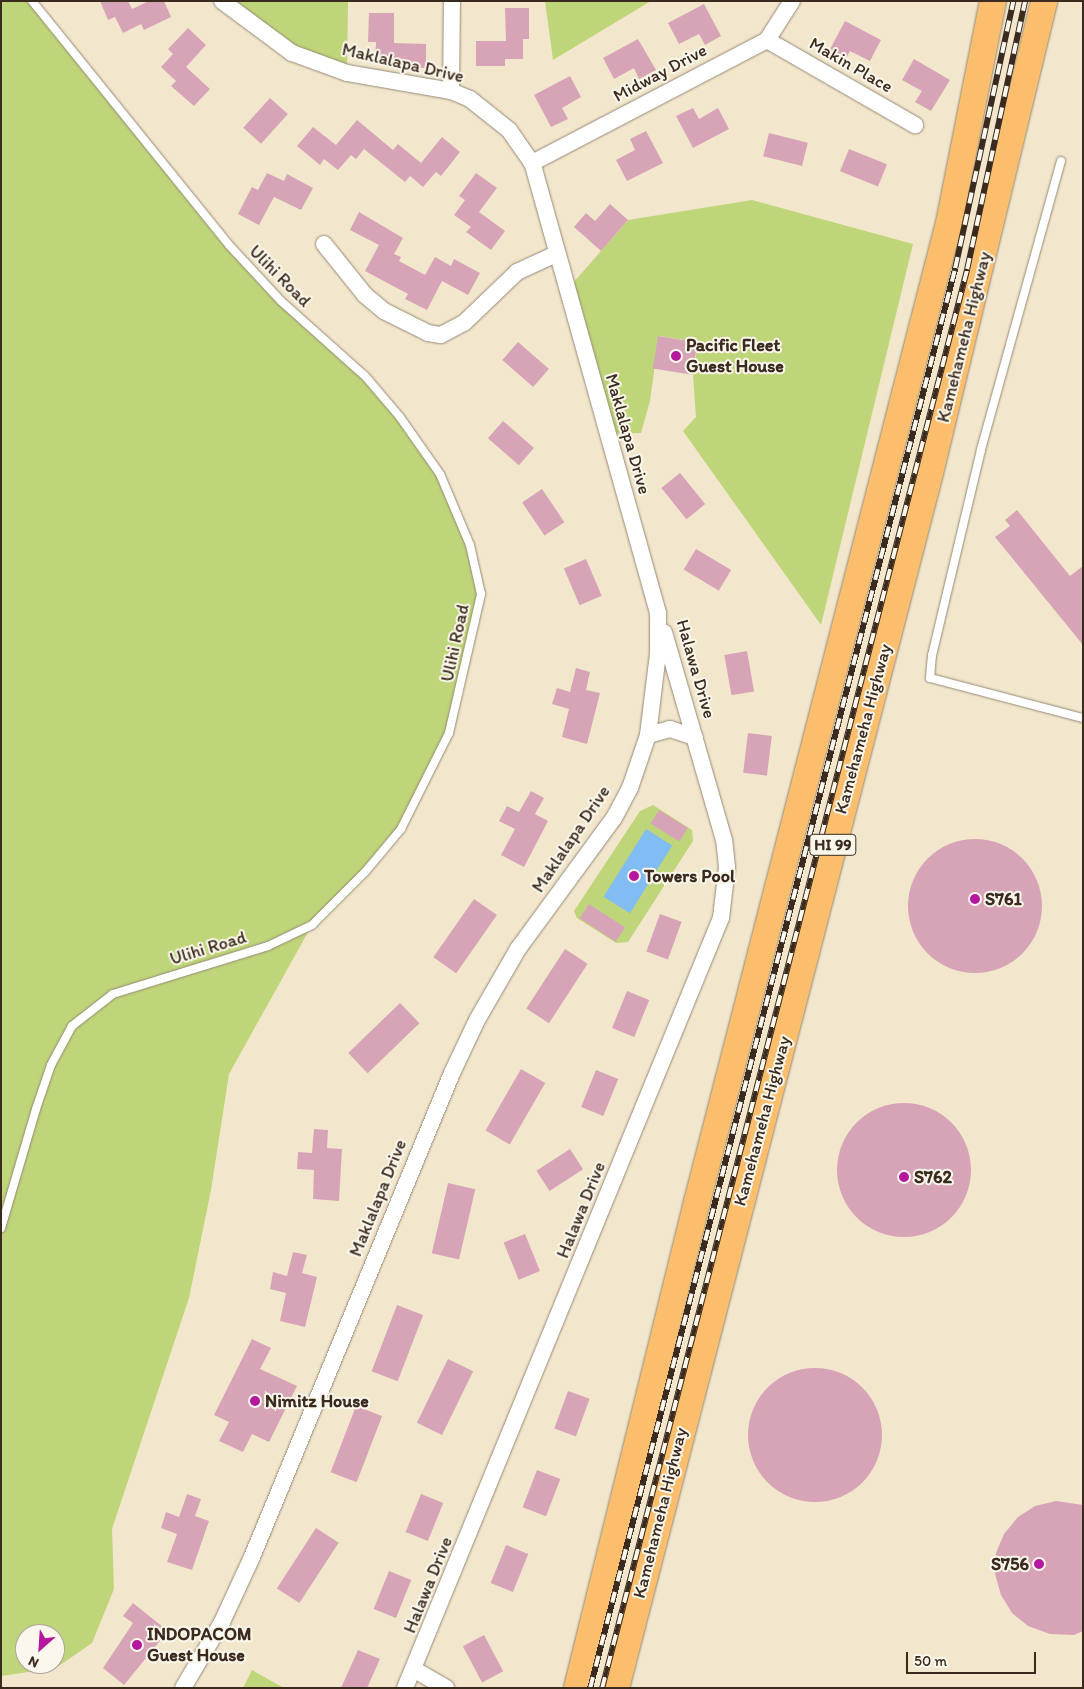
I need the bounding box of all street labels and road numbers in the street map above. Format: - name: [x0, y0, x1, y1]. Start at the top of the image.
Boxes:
- street label: Makin Place: [806, 33, 896, 97]
- street label: Maklalapa Drive: [340, 38, 466, 88]
- street label: Midway Drive: [609, 39, 711, 107]
- street label: Ulihi Road: [245, 241, 315, 311]
- street label: Kamehameha Highway: [932, 250, 996, 424]
- street label: Maklalapa Drive: [600, 371, 656, 497]
- street label: Ulihi Road: [436, 602, 474, 684]
- street label: Halawa Drive: [672, 617, 720, 721]
- street label: Kamehameha Highway: [830, 642, 896, 816]
- street label: Maklalapa Drive: [527, 781, 615, 897]
- road number: HI 99: [809, 832, 857, 858]
- street label: Ulihi Road: [167, 926, 249, 970]
- street label: Kamehameha Highway: [729, 1034, 795, 1208]
- street label: Maklalapa Drive: [345, 1136, 411, 1260]
- street label: Halawa Drive: [552, 1159, 610, 1261]
- street label: Kamehameha Highway: [628, 1426, 692, 1600]
- street label: Halawa Drive: [399, 1534, 457, 1636]

